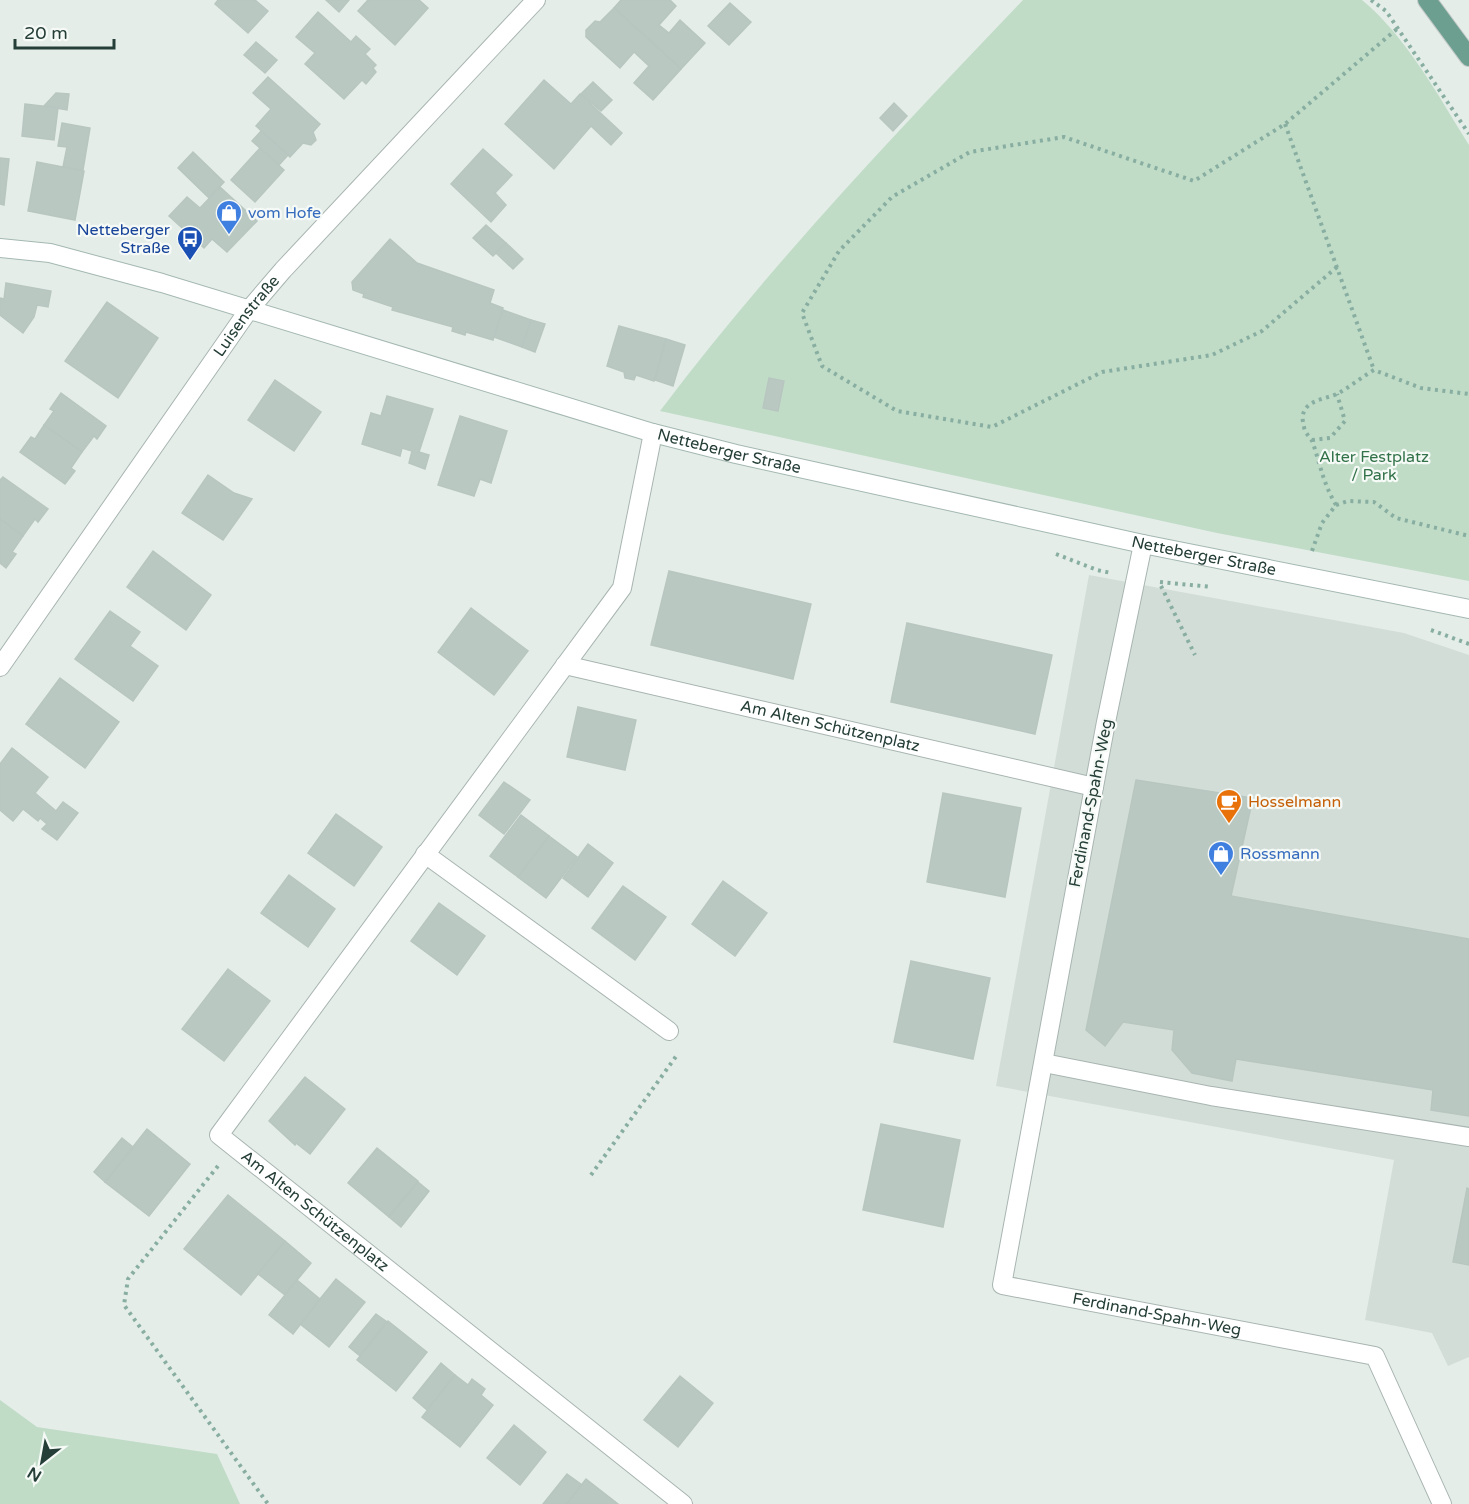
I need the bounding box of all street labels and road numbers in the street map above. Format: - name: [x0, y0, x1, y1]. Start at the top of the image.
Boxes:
- street label: Luisenstraße: [209, 271, 284, 361]
- street label: Netteberger Straße: [655, 425, 803, 478]
- street label: Netteberger Straße: [1130, 532, 1278, 580]
- street label: Am Alten Schützenplatz: [738, 696, 922, 756]
- street label: Ferdinand-Spahn-Weg: [1065, 717, 1117, 889]
- street label: Am Alten Schützenplatz: [237, 1146, 393, 1276]
- street label: Ferdinand-Spahn-Weg: [1071, 1289, 1243, 1340]

